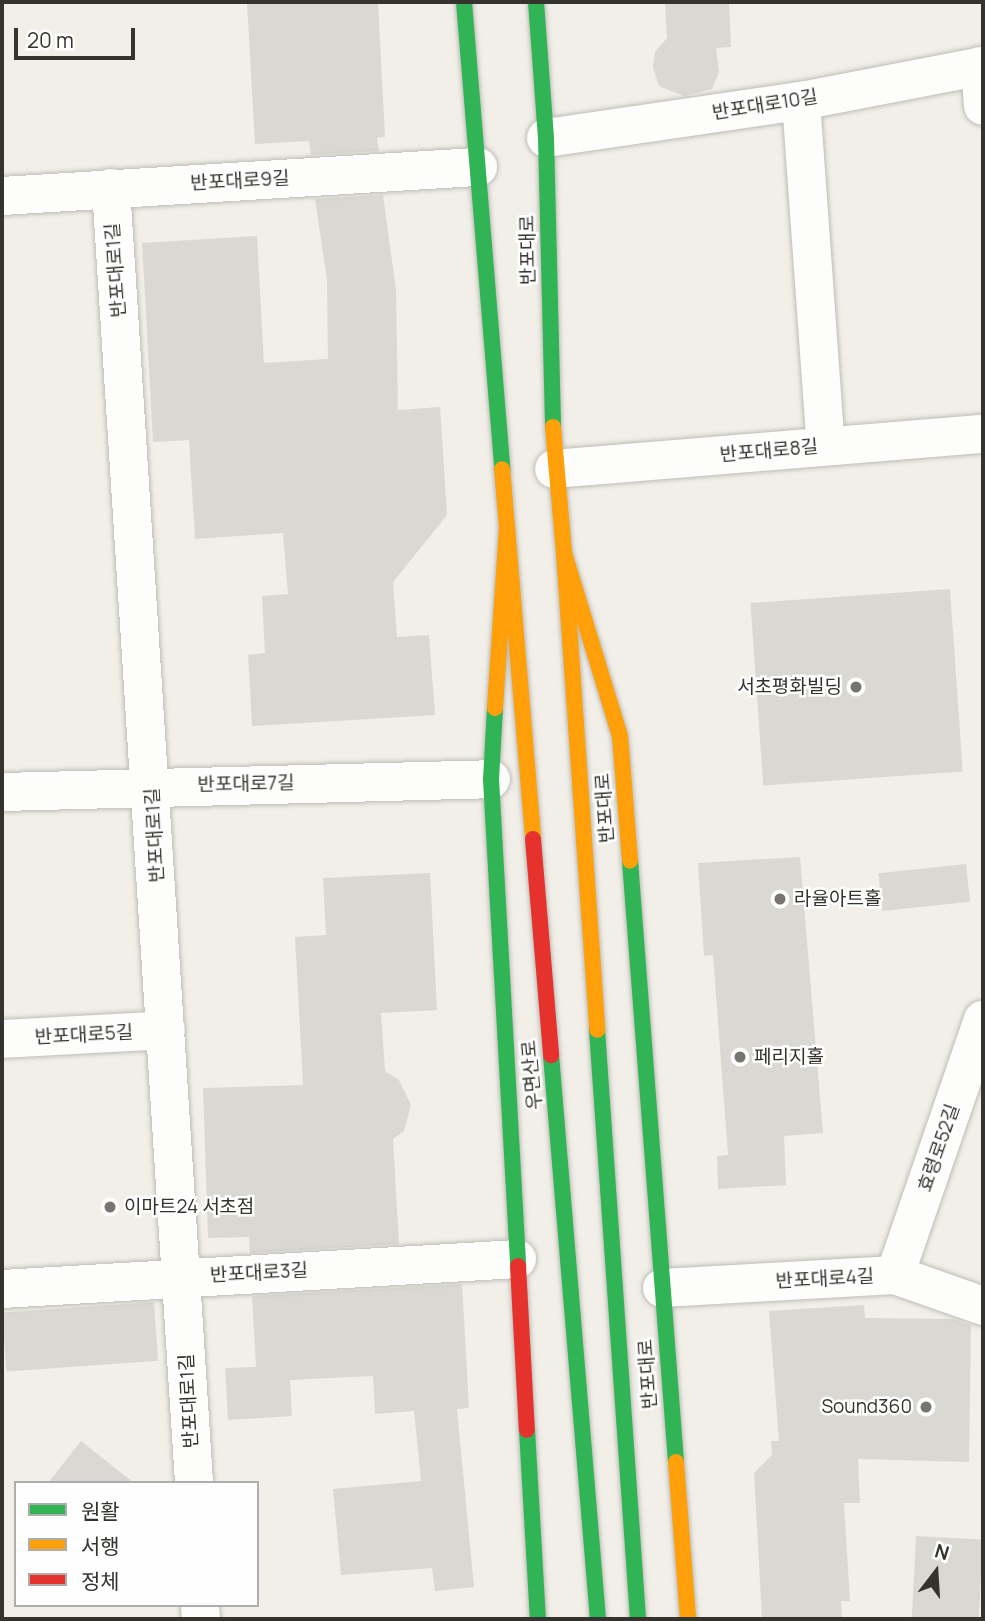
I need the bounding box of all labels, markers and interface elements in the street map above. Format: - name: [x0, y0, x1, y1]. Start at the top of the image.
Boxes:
- scale bar: [18, 14, 138, 58]
- text: 20 m: [27, 26, 74, 54]
- street label: 반포대로10길: [711, 85, 819, 125]
- street label: 반포대로9길: [190, 167, 290, 195]
- street label: 반포대로: [516, 215, 540, 285]
- street label: 반포대로1길: [101, 222, 131, 318]
- street label: 반포대로8길: [719, 435, 819, 467]
- place label: 서초평화빌딩: [737, 676, 842, 698]
- marker: 서초평화빌딩: [848, 679, 864, 695]
- street label: 반포대로7길: [197, 772, 295, 796]
- street label: 반포대로: [591, 772, 619, 844]
- street label: 반포대로1길: [141, 787, 169, 883]
- place label: 라율아트홀: [794, 888, 881, 910]
- marker: 라율아트홀: [772, 891, 788, 907]
- street label: 반포대로5길: [34, 1021, 134, 1049]
- street label: 우면산로: [518, 1039, 546, 1111]
- place label: 페리지홀: [754, 1046, 824, 1068]
- marker: 페리지홀: [732, 1049, 748, 1065]
- street label: 효령로52길: [913, 1101, 965, 1195]
- place label: 이마트24 서초점: [124, 1196, 254, 1218]
- marker: 이마트24 서초점: [102, 1199, 118, 1215]
- street label: 반포대로3길: [210, 1259, 308, 1287]
- street label: 반포대로4길: [775, 1265, 875, 1293]
- street label: 반포대로: [634, 1338, 662, 1410]
- street label: 반포대로1길: [175, 1353, 203, 1449]
- place label: Sound360: [821, 1396, 912, 1418]
- marker: Sound360: [918, 1399, 934, 1415]
- legend: [14, 1481, 259, 1607]
- text: 원활: [81, 1497, 120, 1525]
- text: 서행: [81, 1532, 120, 1560]
- north arrow: [901, 1537, 971, 1607]
- text: N: [932, 1537, 952, 1566]
- text: 정체: [81, 1567, 120, 1595]

